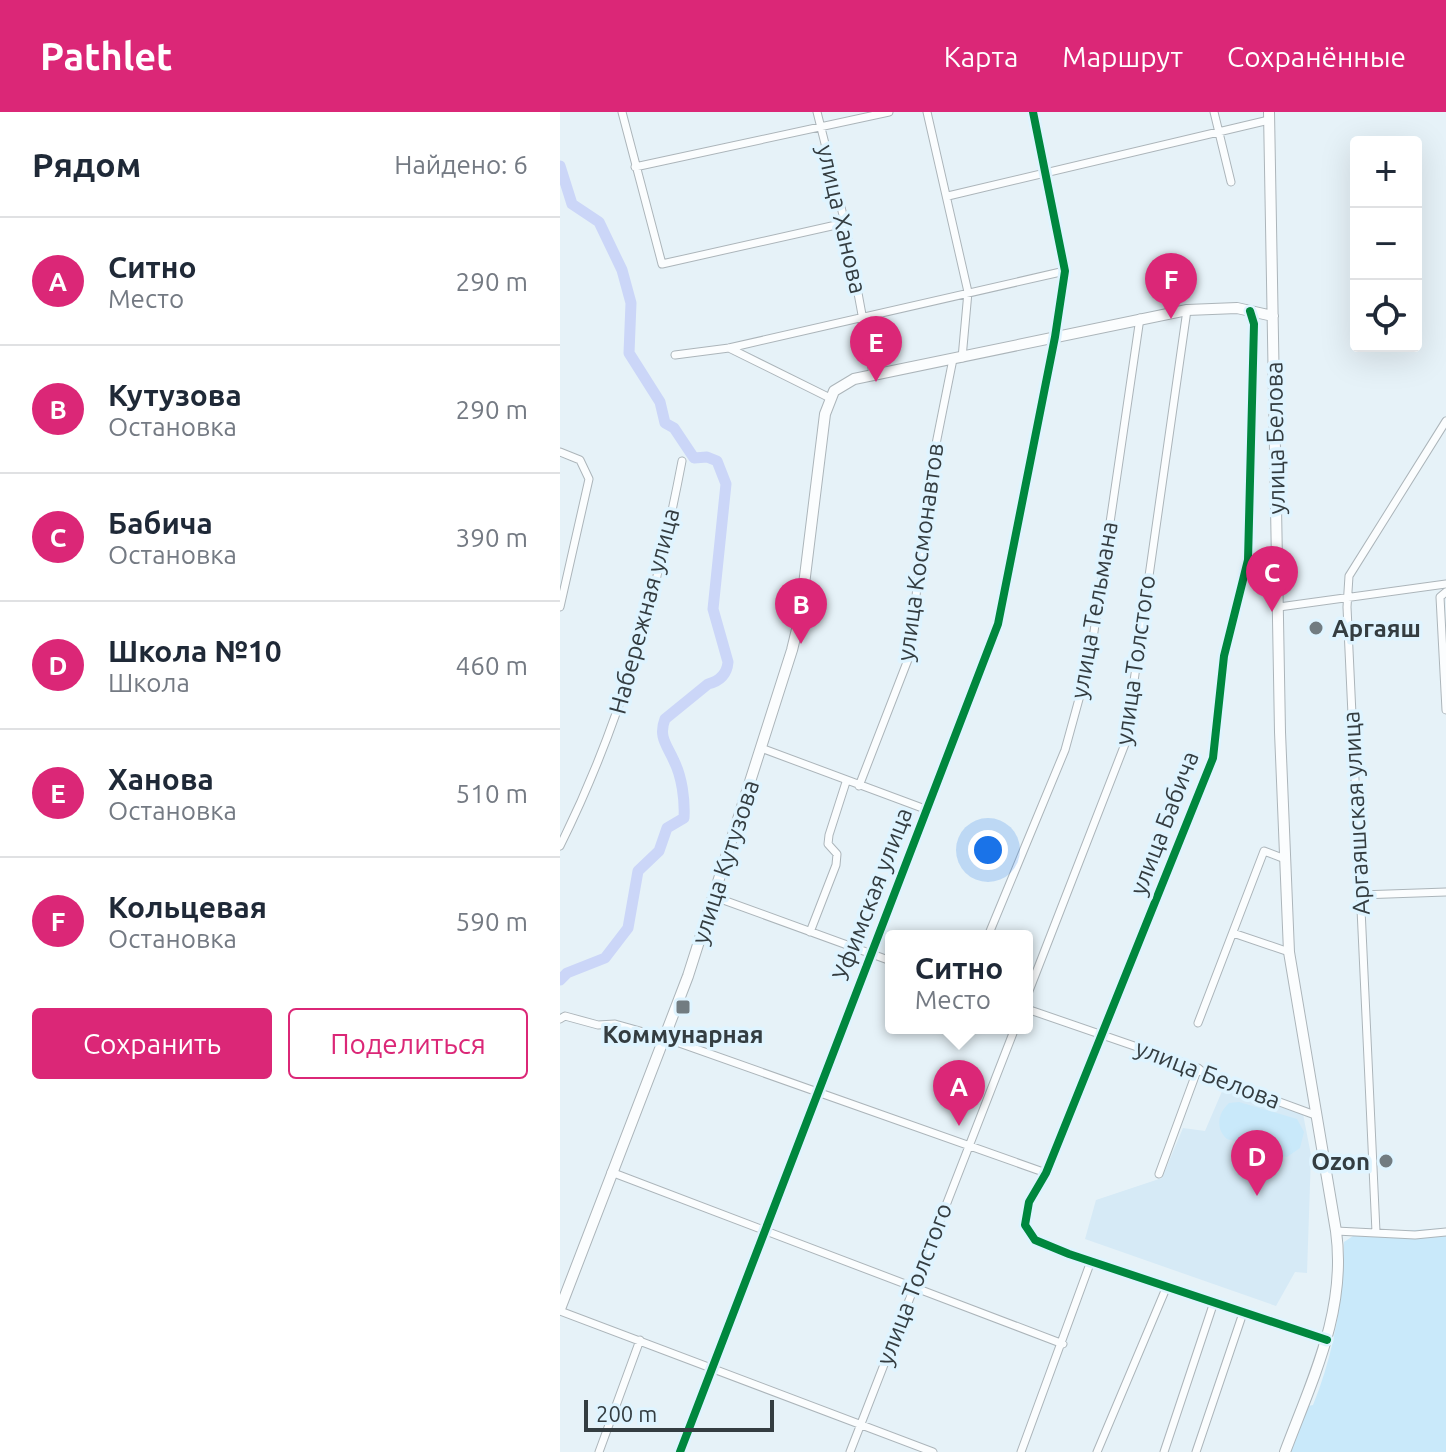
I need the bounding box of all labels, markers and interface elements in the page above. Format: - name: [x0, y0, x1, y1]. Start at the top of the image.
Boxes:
- text: Pathlet: [40, 35, 172, 77]
- text: Карта: [944, 41, 1018, 72]
- text: Маршрут: [1062, 41, 1183, 72]
- text: Сохранённые: [1227, 41, 1406, 72]
- map controls: [1350, 136, 1422, 352]
- button: +: [1350, 136, 1422, 208]
- street label: улица Ханова: [812, 142, 872, 296]
- text: Рядом: [32, 145, 141, 183]
- text: Найдено: 6: [394, 150, 528, 179]
- button: −: [1350, 208, 1422, 280]
- text: Ситно: [108, 250, 196, 284]
- pin: F: [1145, 253, 1197, 319]
- text: A: [49, 267, 67, 296]
- text: 290 m: [456, 267, 528, 296]
- button: locate: [1350, 280, 1422, 352]
- text: Место: [108, 284, 184, 313]
- pin: E: [850, 316, 902, 382]
- street label: улица Белова: [1260, 361, 1290, 515]
- text: Кутузова: [108, 378, 242, 412]
- text: B: [49, 395, 67, 424]
- text: 290 m: [456, 395, 528, 424]
- text: Остановка: [108, 412, 237, 441]
- street label: улица Космонавтов: [891, 441, 949, 663]
- street label: Набережная улица: [604, 505, 684, 717]
- text: Бабича: [108, 506, 213, 540]
- street label: улица Тельмана: [1065, 519, 1123, 701]
- text: C: [50, 523, 66, 552]
- text: 390 m: [456, 523, 528, 552]
- text: Остановка: [108, 540, 237, 569]
- pin: C: [1246, 546, 1298, 612]
- street label: улица Толстого: [1110, 573, 1160, 747]
- pin: B: [775, 578, 827, 644]
- place label: Аргаяш: [1332, 615, 1421, 642]
- marker: Аргаяш: [1307, 619, 1325, 637]
- text: Школа №10: [108, 634, 282, 668]
- text: D: [49, 651, 67, 680]
- text: 460 m: [456, 651, 528, 680]
- text: Школа: [108, 668, 190, 697]
- street label: Аргаяшская улица: [1337, 710, 1375, 916]
- street label: улица Бабича: [1124, 747, 1204, 899]
- text: Ханова: [108, 762, 214, 796]
- street label: улица Кутузова: [686, 777, 764, 947]
- text: E: [50, 779, 66, 808]
- text: 510 m: [456, 779, 528, 808]
- text: Остановка: [108, 796, 237, 825]
- street label: Уфимская улица: [827, 804, 917, 984]
- your location: [968, 830, 1008, 870]
- text: Кольцевая: [108, 890, 267, 924]
- text: F: [51, 907, 65, 936]
- text: 590 m: [456, 907, 528, 936]
- text: Остановка: [108, 924, 237, 953]
- popup: [885, 930, 1033, 1034]
- text: Ситно: [915, 951, 1003, 985]
- text: Место: [915, 985, 991, 1014]
- marker: Коммунарная: [674, 998, 692, 1016]
- button: Сохранить: [32, 1008, 272, 1079]
- button: Поделиться: [288, 1008, 528, 1079]
- place label: Коммунарная: [602, 1021, 764, 1048]
- street label: улица Белова: [1132, 1034, 1284, 1114]
- pin: A: [933, 1060, 985, 1126]
- pin: D: [1231, 1130, 1283, 1196]
- place label: Ozon: [1311, 1148, 1370, 1175]
- marker: Ozon: [1377, 1152, 1395, 1170]
- street label: улица Толстого: [871, 1199, 957, 1369]
- scale bar: [584, 1396, 774, 1432]
- text: 200 m: [596, 1401, 657, 1426]

